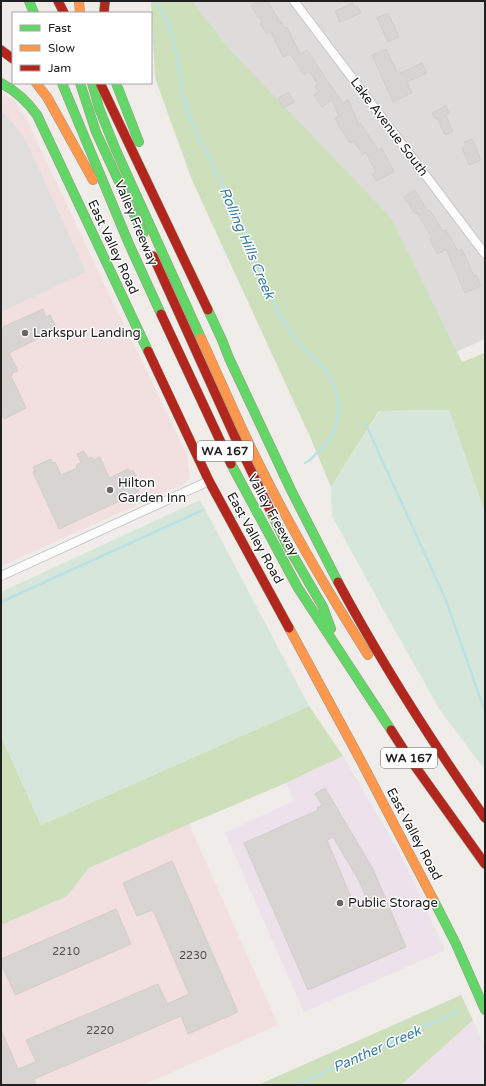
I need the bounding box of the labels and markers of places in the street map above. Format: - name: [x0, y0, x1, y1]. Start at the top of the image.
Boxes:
- place label: Larkspur Landing: [33, 325, 141, 341]
- marker: Larkspur Landing: [20, 328, 30, 338]
- place label: Hilton Garden Inn: [118, 475, 186, 506]
- marker: Hilton Garden Inn: [105, 485, 115, 495]
- place label: Public Storage: [348, 895, 438, 911]
- marker: Public Storage: [335, 898, 345, 908]

